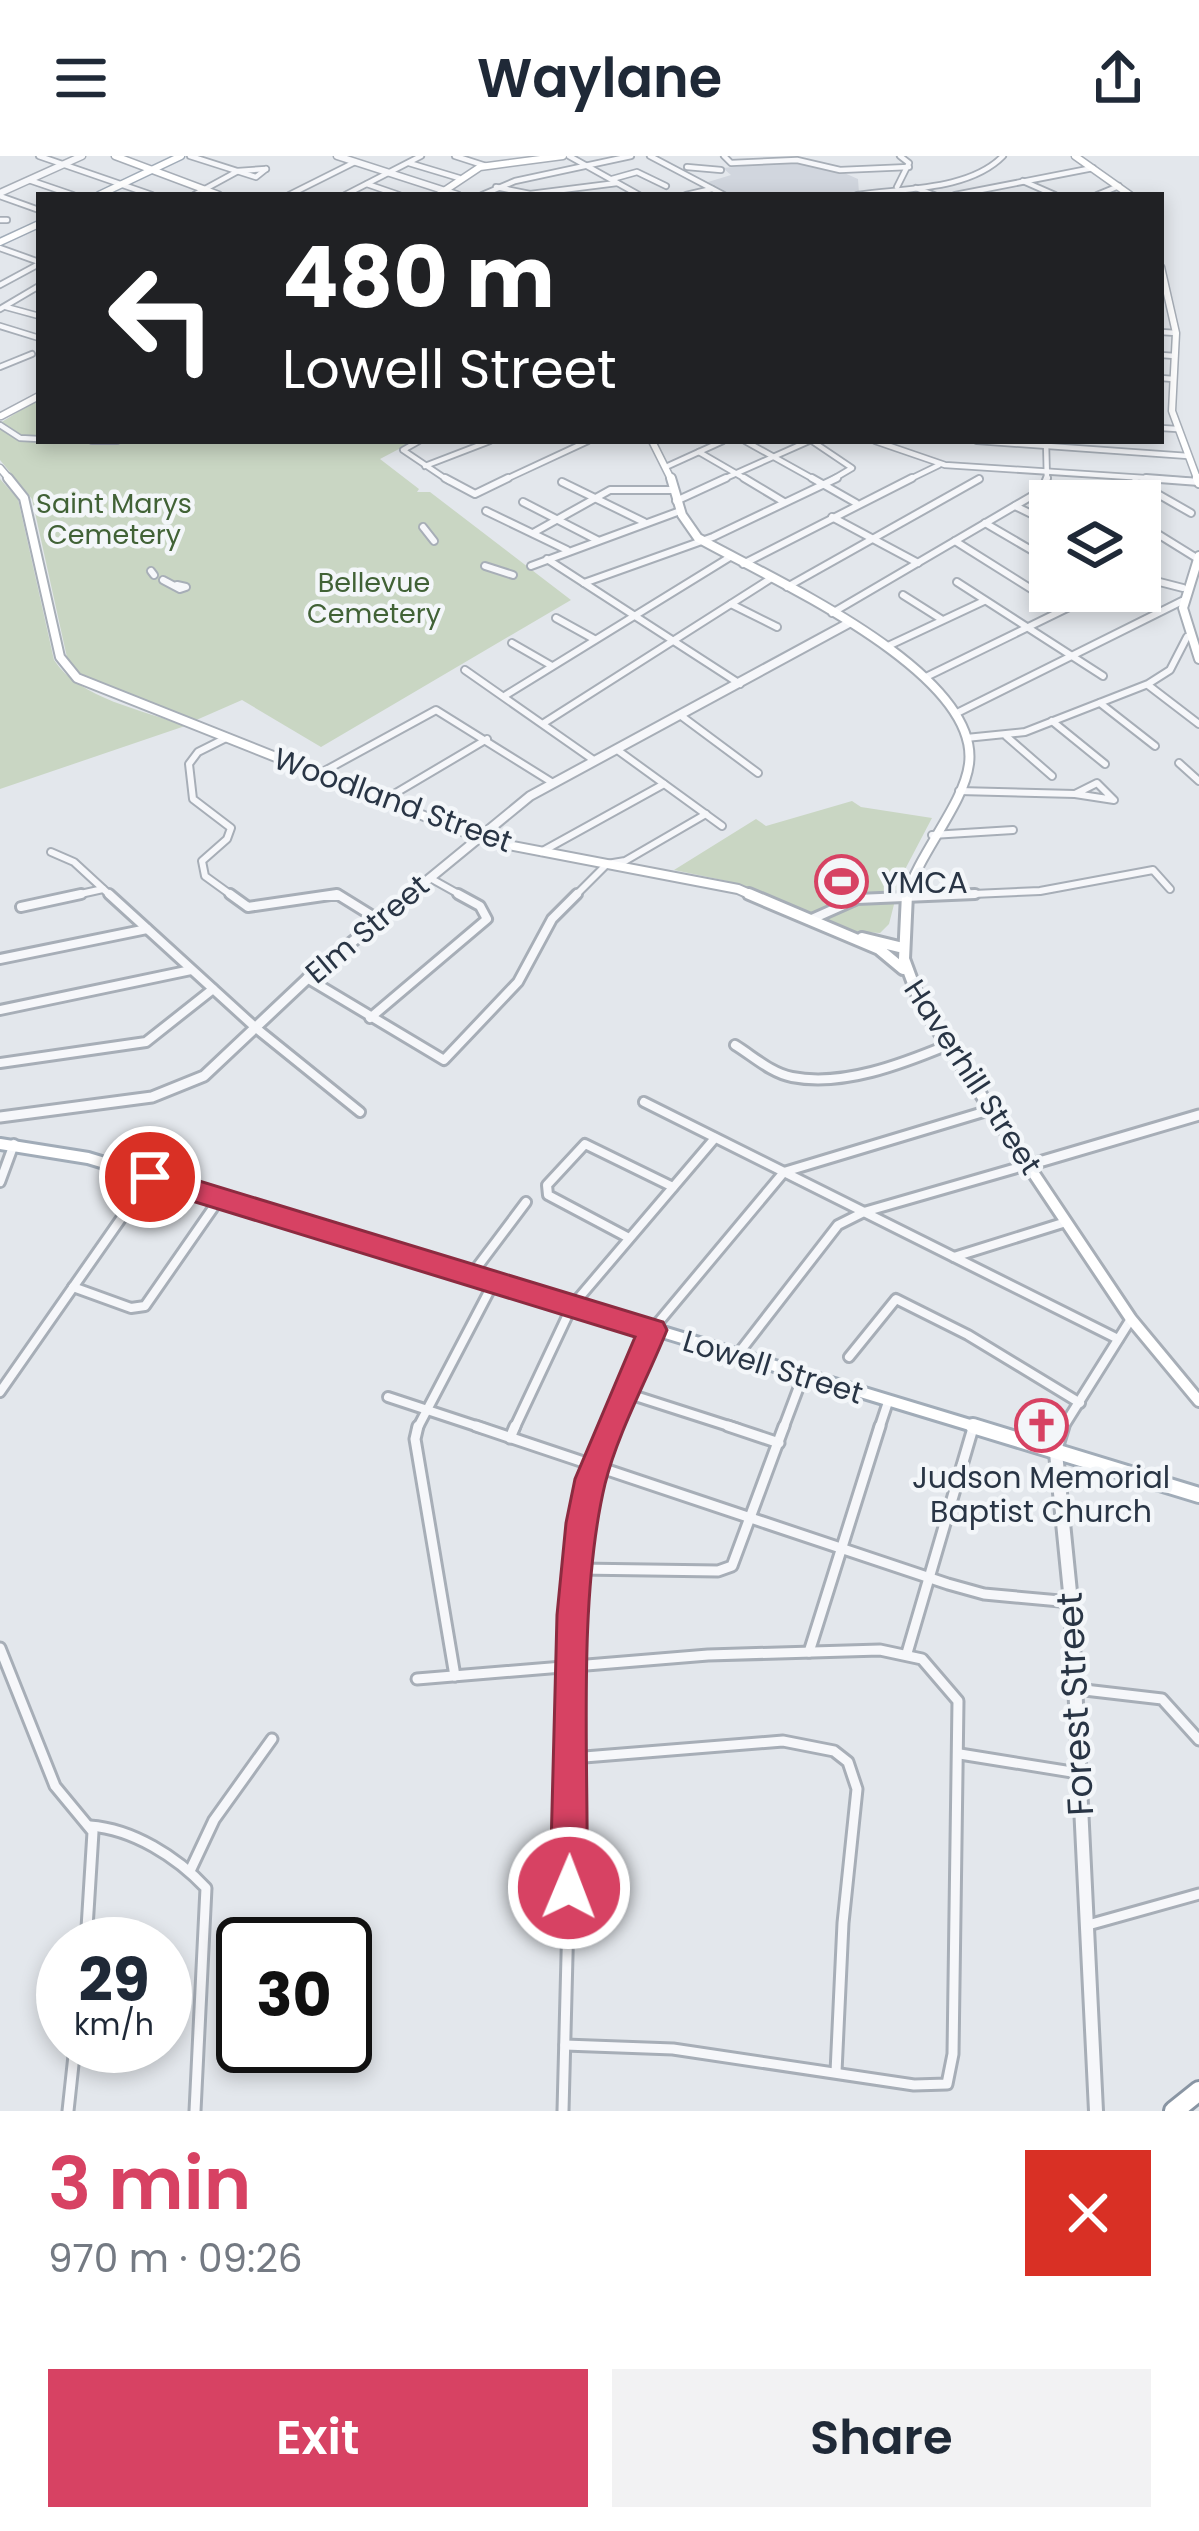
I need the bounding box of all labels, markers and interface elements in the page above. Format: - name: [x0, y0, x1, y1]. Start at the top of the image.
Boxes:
- text: Waylane: [477, 40, 722, 116]
- icon: menu: [48, 45, 114, 111]
- icon: share: [1085, 45, 1151, 111]
- text: 480 m: [282, 219, 555, 336]
- icon: left: [84, 240, 240, 396]
- text: Lowell Street: [282, 331, 617, 407]
- map controls: [1029, 480, 1161, 612]
- button: layers: [1029, 480, 1161, 612]
- park label: Saint Marys Cemetery: [36, 485, 192, 553]
- park label: Bellevue Cemetery: [307, 564, 441, 632]
- street label: Woodland Street: [268, 737, 518, 863]
- sports icon: YMCA: [814, 854, 870, 910]
- place label: YMCA: [881, 861, 968, 904]
- street label: Elm Street: [296, 864, 438, 994]
- street label: Haverhill Street: [894, 971, 1052, 1183]
- pin: [99, 1126, 201, 1228]
- icon: arrive: [117, 1144, 183, 1210]
- street label: Lowell Street: [678, 1319, 868, 1415]
- church icon: Judson Memorial Baptist Church: [1013, 1397, 1069, 1453]
- place label: Judson Memorial Baptist Church: [912, 1456, 1170, 1533]
- street label: Forest Street: [1044, 1591, 1106, 1817]
- position arrow: [506, 1825, 632, 1951]
- speed limit sign: 30: [216, 1917, 372, 2073]
- text: 29: [78, 1938, 150, 2022]
- text: km/h: [74, 2003, 154, 2046]
- text: 3 min: [48, 2133, 251, 2234]
- button: close: [1025, 2150, 1151, 2276]
- text: 970 m · 09:26: [48, 2231, 303, 2286]
- button: Exit: [48, 2369, 588, 2507]
- button: Share: [612, 2369, 1151, 2507]

